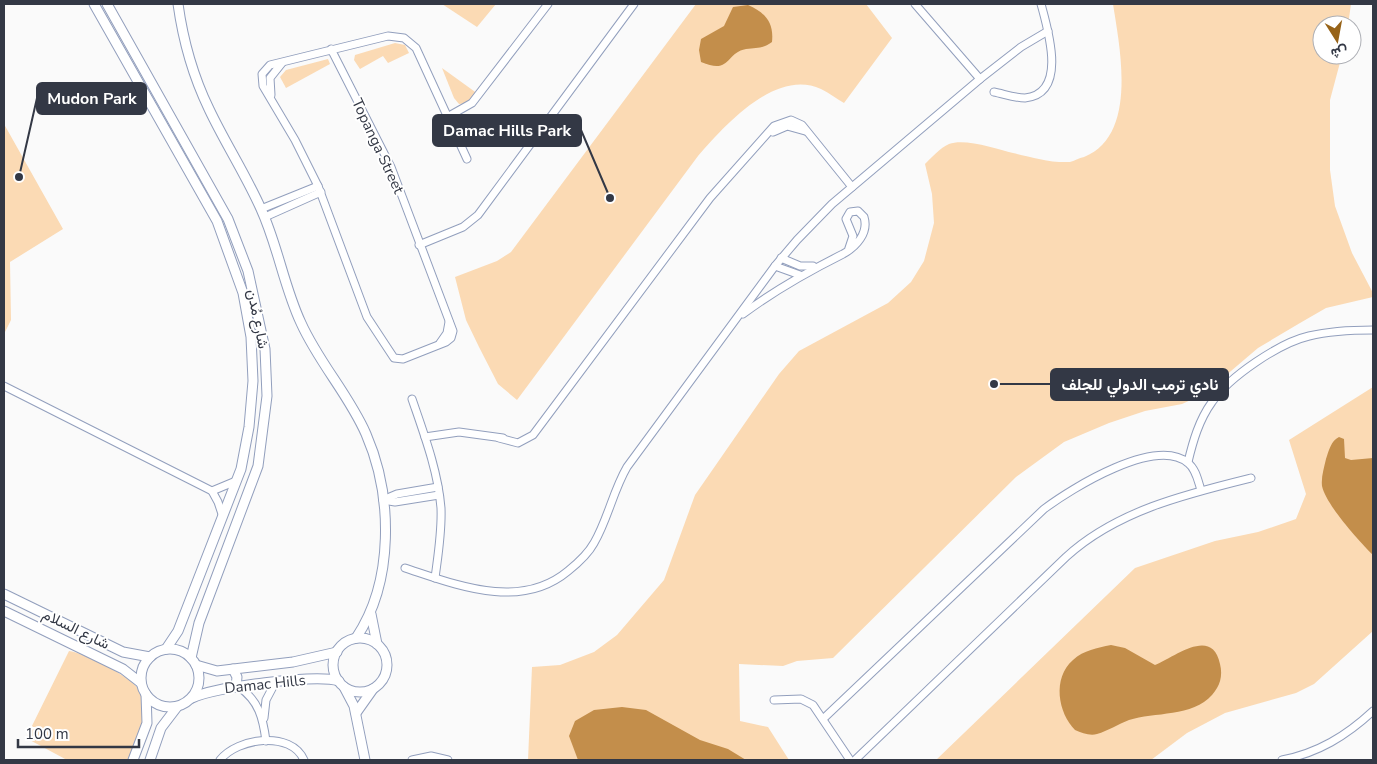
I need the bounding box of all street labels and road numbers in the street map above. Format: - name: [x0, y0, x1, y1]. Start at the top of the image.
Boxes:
- street label: Topanga Street: [347, 95, 409, 198]
- street label: شارع مُدن: [241, 288, 274, 351]
- street label: شارع السلام: [39, 604, 113, 655]
- street label: Damac Hills: [223, 670, 307, 698]

